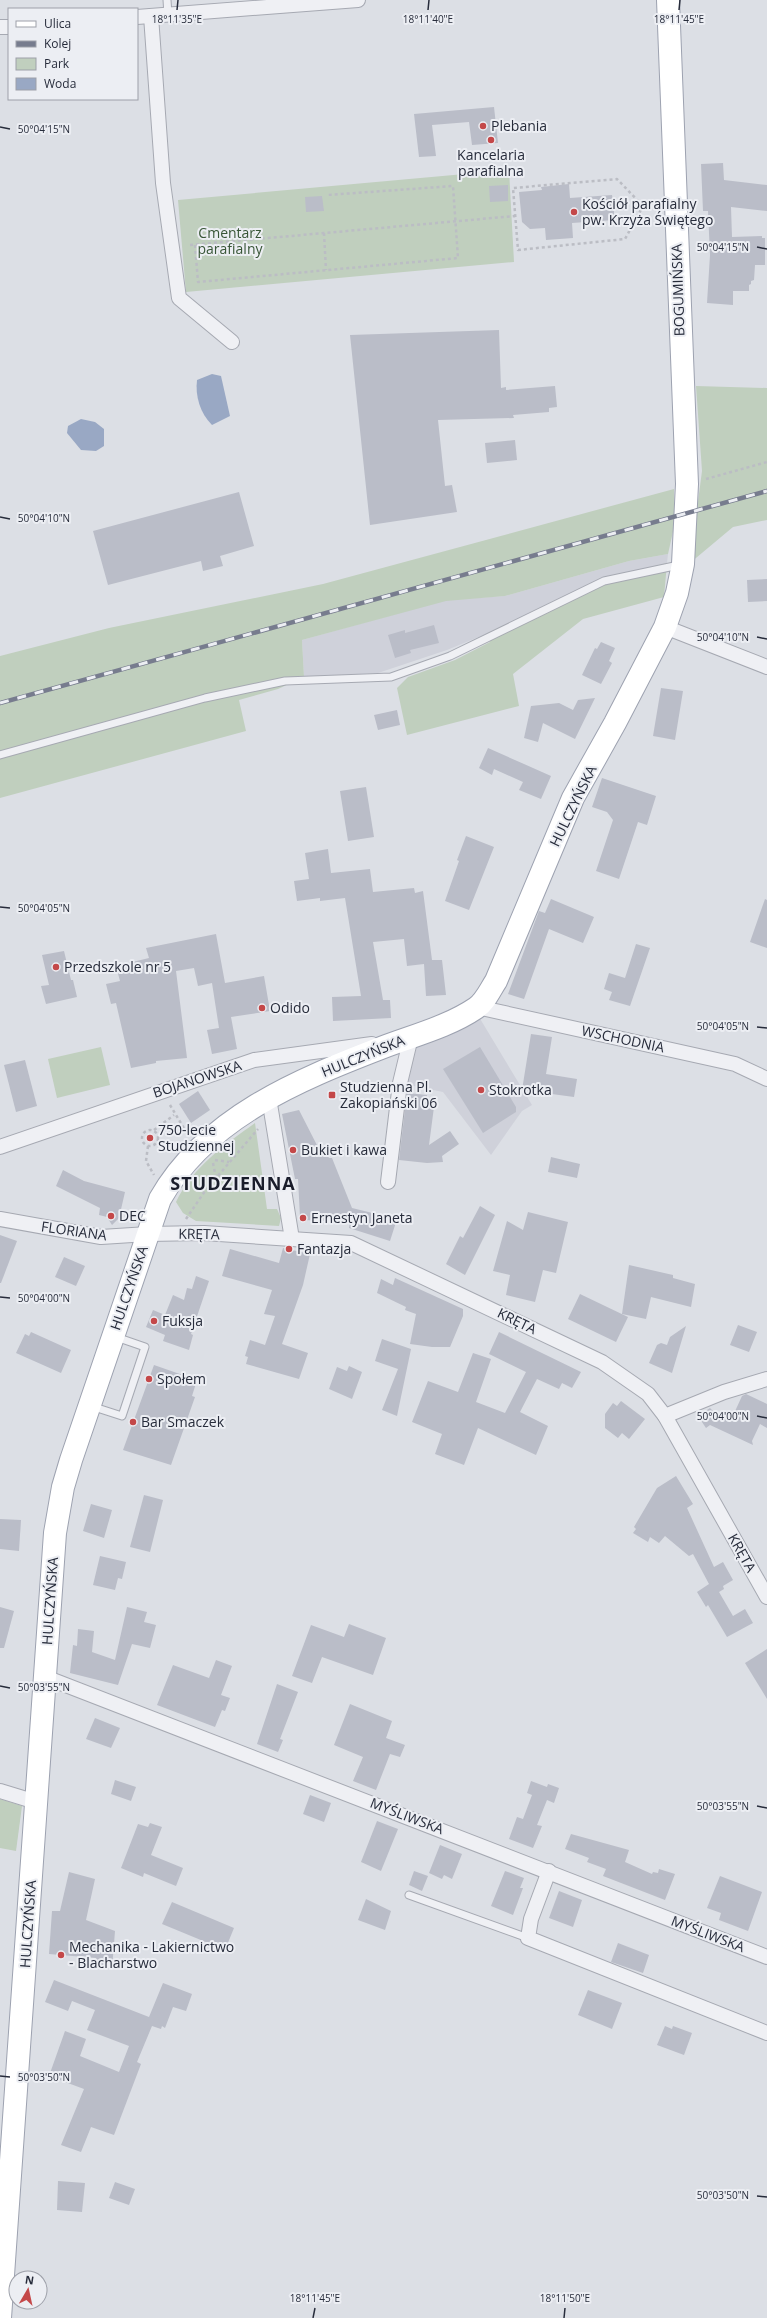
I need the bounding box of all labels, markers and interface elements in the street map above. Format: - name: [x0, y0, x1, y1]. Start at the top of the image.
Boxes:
- legend: [8, 8, 138, 100]
- text: 18°11'35"E: [152, 12, 202, 26]
- text: 18°11'40"E: [403, 12, 453, 26]
- text: 18°11'45"E: [654, 12, 704, 26]
- text: Ulica: [44, 15, 71, 32]
- text: Kolej: [44, 35, 71, 52]
- text: Park: [44, 55, 70, 72]
- text: Woda: [44, 75, 76, 92]
- place label: Plebania: [491, 116, 547, 135]
- marker: Plebania: [478, 121, 488, 131]
- text: 50°04'15"N: [18, 122, 70, 136]
- marker: Kancelaria parafialna: [486, 135, 496, 145]
- place label: Kancelaria parafialna: [457, 145, 525, 180]
- place label: Kościół parafialny pw. Krzyża Świętego: [582, 194, 713, 229]
- marker: Kościół parafialny pw. Krzyża Świętego: [569, 207, 579, 217]
- park label: Cmentarz parafialny: [197, 223, 263, 258]
- text: 50°04'15"N: [697, 240, 749, 254]
- street label: BOGUMIŃSKA: [666, 243, 689, 337]
- text: 50°04'10"N: [18, 511, 70, 525]
- text: 50°04'10"N: [697, 630, 749, 644]
- street label: HULCZYŃSKA: [545, 762, 600, 850]
- text: 50°04'05"N: [18, 901, 70, 915]
- place label: Przedszkole nr 5: [64, 957, 171, 976]
- marker: Przedszkole nr 5: [51, 962, 61, 972]
- place label: Odido: [270, 998, 310, 1017]
- marker: Odido: [257, 1003, 267, 1013]
- text: 50°04'05"N: [697, 1019, 749, 1033]
- street label: WSCHODNIA: [580, 1020, 666, 1057]
- street label: HULCZYŃSKA: [318, 1030, 407, 1081]
- street label: BOJANOWSKA: [150, 1055, 244, 1102]
- place label: Studzienna Pl. Zakopiański 06: [340, 1077, 437, 1112]
- place label: Stokrotka: [489, 1080, 552, 1099]
- marker: Stokrotka: [476, 1085, 486, 1095]
- marker: Studzienna Pl. Zakopiański 06: [327, 1090, 337, 1100]
- place label: 750-lecie Studziennej: [158, 1120, 234, 1155]
- marker: 750-lecie Studziennej: [145, 1133, 155, 1143]
- place label: Bukiet i kawa: [301, 1140, 387, 1159]
- marker: Bukiet i kawa: [288, 1145, 298, 1155]
- district label: STUDZIENNA: [170, 1171, 296, 1195]
- place label: DEC: [119, 1206, 146, 1225]
- place label: Ernestyn Janeta: [311, 1208, 413, 1227]
- marker: DEC: [106, 1211, 116, 1221]
- marker: Ernestyn Janeta: [298, 1213, 308, 1223]
- street label: FLORIANA: [40, 1216, 108, 1245]
- street label: KRĘTA: [178, 1224, 220, 1243]
- place label: Fantazja: [297, 1239, 351, 1258]
- street label: HULCZYŃSKA: [105, 1243, 152, 1333]
- marker: Fantazja: [284, 1244, 294, 1254]
- text: 50°04'00"N: [18, 1291, 70, 1305]
- street label: KRĘTA: [494, 1303, 540, 1338]
- place label: Fuksja: [162, 1311, 203, 1330]
- marker: Fuksja: [149, 1316, 159, 1326]
- place label: Społem: [157, 1369, 206, 1388]
- marker: Społem: [144, 1374, 154, 1384]
- text: 50°04'00"N: [697, 1409, 749, 1423]
- place label: Bar Smaczek: [141, 1412, 225, 1431]
- marker: Bar Smaczek: [128, 1417, 138, 1427]
- street label: KRĘTA: [724, 1530, 761, 1576]
- street label: HULCZYŃSKA: [37, 1556, 62, 1646]
- text: 50°03'55"N: [18, 1680, 70, 1694]
- street label: MYŚLIWSKA: [368, 1793, 447, 1838]
- text: 50°03'55"N: [697, 1799, 749, 1813]
- street label: HULCZYŃSKA: [15, 1879, 40, 1969]
- street label: MYŚLIWSKA: [669, 1911, 748, 1956]
- place label: Mechanika - Lakiernictwo - Blacharstwo: [69, 1937, 234, 1972]
- marker: Mechanika - Lakiernictwo - Blacharstwo: [56, 1950, 66, 1960]
- text: 50°03'50"N: [18, 2070, 70, 2084]
- text: 50°03'50"N: [697, 2188, 749, 2202]
- north arrow: [8, 2270, 48, 2310]
- text: N: [24, 2272, 35, 2288]
- text: 18°11'45"E: [290, 2291, 340, 2305]
- text: 18°11'50"E: [540, 2291, 590, 2305]

